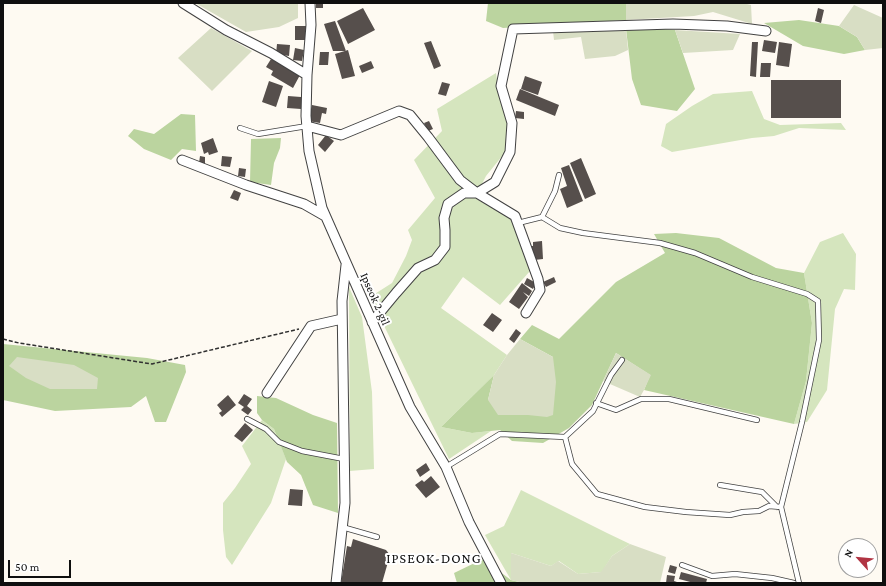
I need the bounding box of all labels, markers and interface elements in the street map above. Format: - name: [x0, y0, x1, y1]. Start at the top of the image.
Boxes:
- street label: Ipseok 2-gil: [357, 270, 393, 328]
- north arrow: [838, 538, 878, 578]
- text: N: [841, 547, 855, 559]
- district label: IPSEOK-DONG: [386, 551, 482, 567]
- scale bar: [10, 552, 73, 578]
- text: 50 m: [15, 560, 39, 574]

